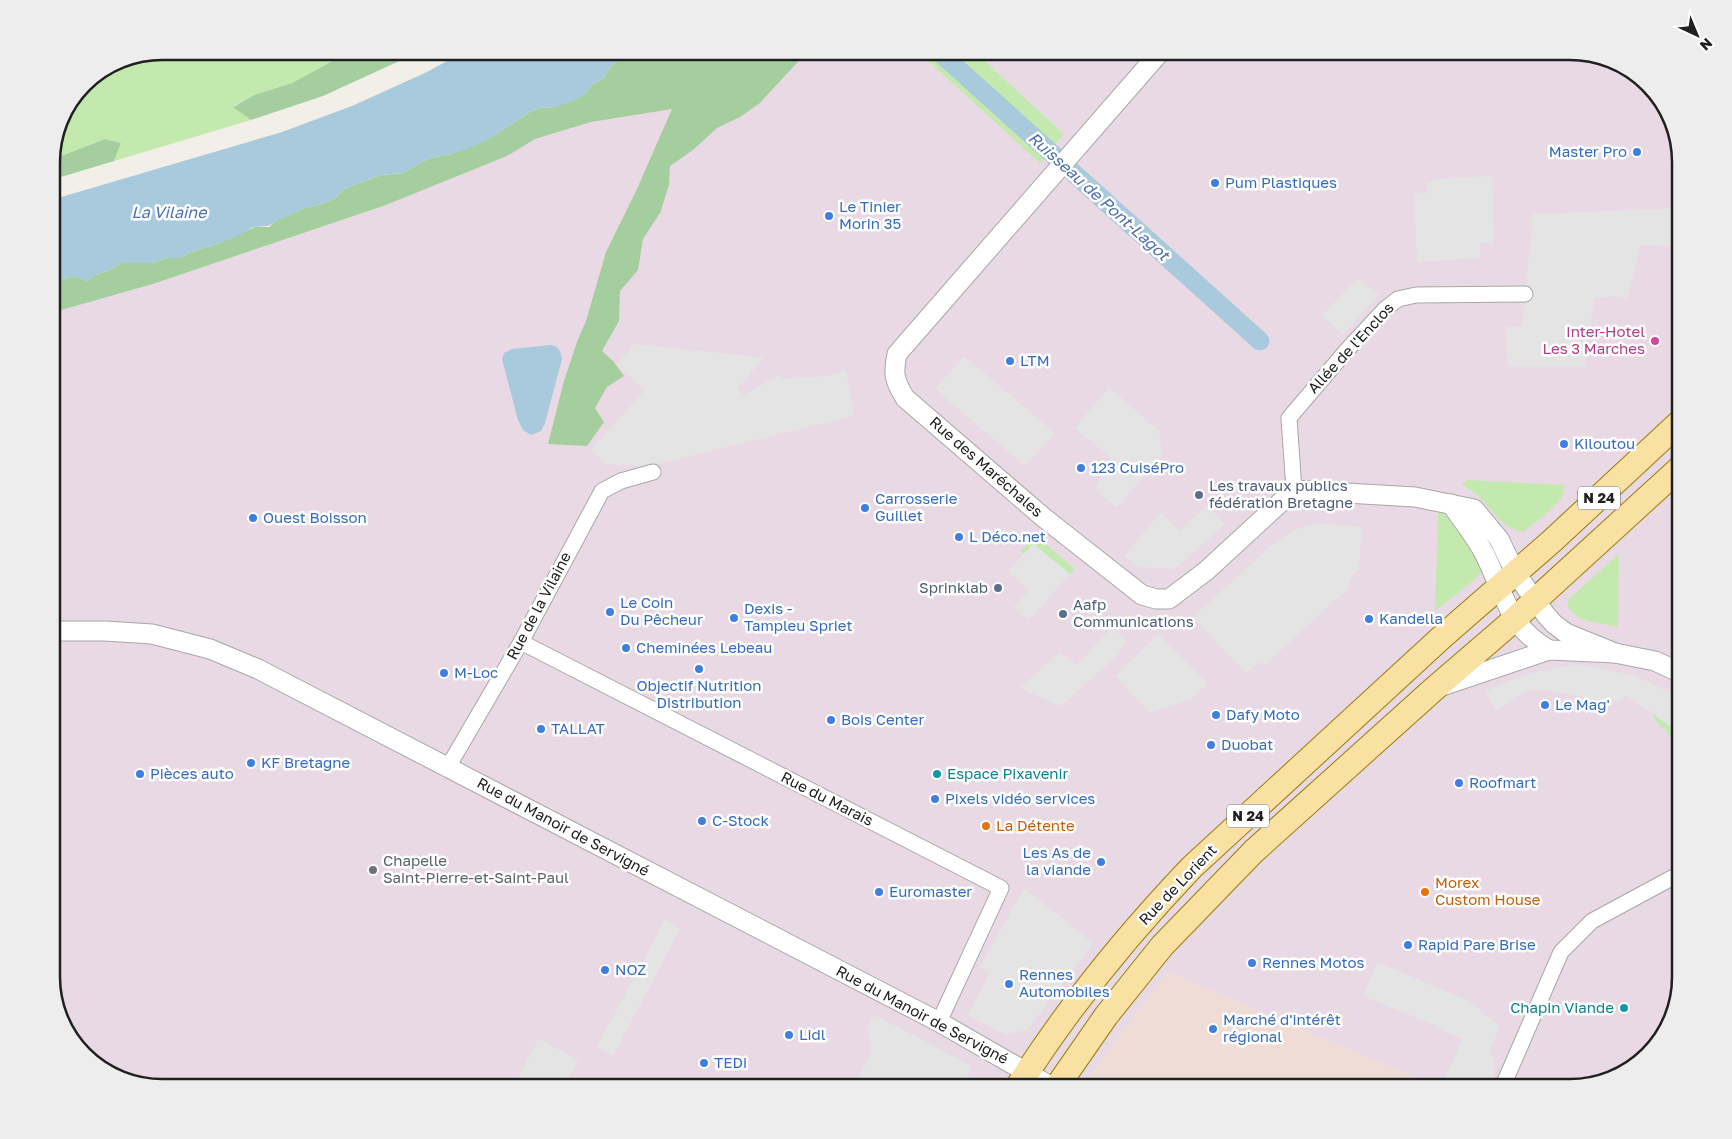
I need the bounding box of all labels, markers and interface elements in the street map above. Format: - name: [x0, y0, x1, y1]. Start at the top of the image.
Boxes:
- north arrow: [1672, 10, 1722, 60]
- text: N: [1697, 35, 1716, 55]
- water label: Ruisseau de Pont-Lagot: [1024, 127, 1175, 266]
- place label: Master Pro: [1549, 142, 1627, 160]
- marker: Master Pro: [1631, 146, 1643, 158]
- place label: Pum Plastiques: [1225, 173, 1337, 191]
- marker: Pum Plastiques: [1209, 177, 1221, 189]
- place label: Le Tinier Morin 35: [839, 197, 901, 232]
- water label: La Vilaine: [132, 202, 208, 222]
- marker: Le Tinier Morin 35: [823, 210, 835, 222]
- street label: Allée de l'Enclos: [1304, 298, 1397, 396]
- place label: Inter-Hotel Les 3 Marches: [1543, 322, 1645, 357]
- marker: Inter-Hotel Les 3 Marches: [1649, 335, 1661, 347]
- place label: LTM: [1020, 351, 1050, 369]
- marker: LTM: [1004, 355, 1016, 367]
- street label: Rue des Maréchales: [926, 412, 1047, 520]
- place label: Kiloutou: [1574, 434, 1635, 452]
- marker: Kiloutou: [1558, 438, 1570, 450]
- place label: 123 CuiséPro: [1091, 458, 1184, 476]
- marker: 123 CuiséPro: [1075, 462, 1087, 474]
- place label: Les travaux publics fédération Bretagne: [1209, 476, 1353, 511]
- road number: N 24: [1578, 486, 1620, 509]
- place label: Carrosserie Guillet: [875, 489, 958, 524]
- marker: Les travaux publics fédération Bretagne: [1193, 489, 1205, 501]
- marker: Carrosserie Guillet: [859, 502, 871, 514]
- place label: Ouest Boisson: [263, 508, 367, 526]
- marker: Ouest Boisson: [247, 512, 259, 524]
- place label: L Déco.net: [969, 527, 1046, 545]
- marker: L Déco.net: [953, 531, 965, 543]
- street label: Rue de la Vilaine: [502, 548, 574, 662]
- place label: Sprinklab: [919, 578, 988, 596]
- marker: Sprinklab: [992, 582, 1004, 594]
- place label: Le Coin Du Pêcheur: [620, 593, 703, 628]
- place label: Aafp Communications: [1073, 595, 1194, 630]
- place label: Dexis - Tampleu Spriet: [744, 599, 853, 634]
- marker: Le Coin Du Pêcheur: [604, 606, 616, 618]
- marker: Aafp Communications: [1057, 608, 1069, 620]
- place label: Kandella: [1379, 609, 1443, 627]
- marker: Dexis - Tampleu Spriet: [728, 612, 740, 624]
- marker: Kandella: [1363, 613, 1375, 625]
- place label: Cheminées Lebeau: [636, 638, 772, 656]
- marker: Cheminées Lebeau: [620, 642, 632, 654]
- place label: M-Loc: [454, 663, 498, 681]
- marker: Objectif Nutrition Distribution: [693, 663, 705, 675]
- marker: M-Loc: [438, 667, 450, 679]
- place label: Objectif Nutrition Distribution: [636, 676, 762, 711]
- place label: Le Mag': [1555, 695, 1610, 713]
- marker: Le Mag': [1539, 699, 1551, 711]
- place label: Dafy Moto: [1226, 705, 1300, 723]
- marker: Dafy Moto: [1210, 709, 1222, 721]
- place label: Bois Center: [841, 710, 924, 728]
- marker: Bois Center: [825, 714, 837, 726]
- place label: TALLAT: [551, 719, 605, 737]
- marker: TALLAT: [535, 723, 547, 735]
- place label: Duobat: [1221, 735, 1273, 753]
- marker: Duobat: [1205, 739, 1217, 751]
- place label: KF Bretagne: [261, 753, 350, 771]
- marker: KF Bretagne: [245, 757, 257, 769]
- place label: Pièces auto: [150, 764, 234, 782]
- place label: Espace Pixavenir: [947, 764, 1069, 782]
- street label: Rue du Marais: [778, 767, 877, 829]
- marker: Pièces auto: [134, 768, 146, 780]
- marker: Espace Pixavenir: [931, 768, 943, 780]
- street label: Rue du Manoir de Servigné: [474, 773, 653, 879]
- place label: Roofmart: [1469, 773, 1536, 791]
- marker: Roofmart: [1453, 777, 1465, 789]
- place label: Pixels vidéo services: [945, 789, 1095, 807]
- marker: Pixels vidéo services: [929, 793, 941, 805]
- road number: N 24: [1227, 804, 1269, 828]
- place label: C-Stock: [712, 811, 769, 829]
- marker: C-Stock: [696, 815, 708, 827]
- place label: La Détente: [996, 816, 1075, 834]
- marker: La Détente: [980, 820, 992, 832]
- street label: Rue de Lorient: [1135, 841, 1220, 928]
- place label: Les As de la viande: [1023, 843, 1091, 878]
- place label: Chapelle Saint-Pierre-et-Saint-Paul: [383, 851, 569, 886]
- marker: Les As de la viande: [1095, 856, 1107, 868]
- marker: Chapelle Saint-Pierre-et-Saint-Paul: [367, 864, 379, 876]
- place label: Morex Custom House: [1435, 873, 1541, 908]
- place label: Euromaster: [889, 882, 972, 900]
- marker: Euromaster: [873, 886, 885, 898]
- marker: Morex Custom House: [1419, 886, 1431, 898]
- place label: Rapid Pare Brise: [1418, 935, 1536, 953]
- marker: Rapid Pare Brise: [1402, 939, 1414, 951]
- place label: Rennes Motos: [1262, 953, 1365, 971]
- marker: Rennes Motos: [1246, 957, 1258, 969]
- place label: NOZ: [615, 960, 646, 978]
- street label: Rue du Manoir de Servigné: [833, 961, 1012, 1067]
- marker: NOZ: [599, 964, 611, 976]
- place label: Rennes Automobiles: [1019, 965, 1110, 1000]
- marker: Rennes Automobiles: [1003, 978, 1015, 990]
- place label: Chapin Viande: [1510, 998, 1614, 1016]
- marker: Chapin Viande: [1618, 1002, 1630, 1014]
- place label: Marché d'intérêt régional: [1223, 1010, 1341, 1045]
- marker: Marché d'intérêt régional: [1207, 1023, 1219, 1035]
- place label: Lidl: [799, 1025, 826, 1043]
- marker: Lidl: [783, 1029, 795, 1041]
- place label: TEDi: [714, 1053, 747, 1071]
- marker: TEDi: [698, 1057, 710, 1069]

